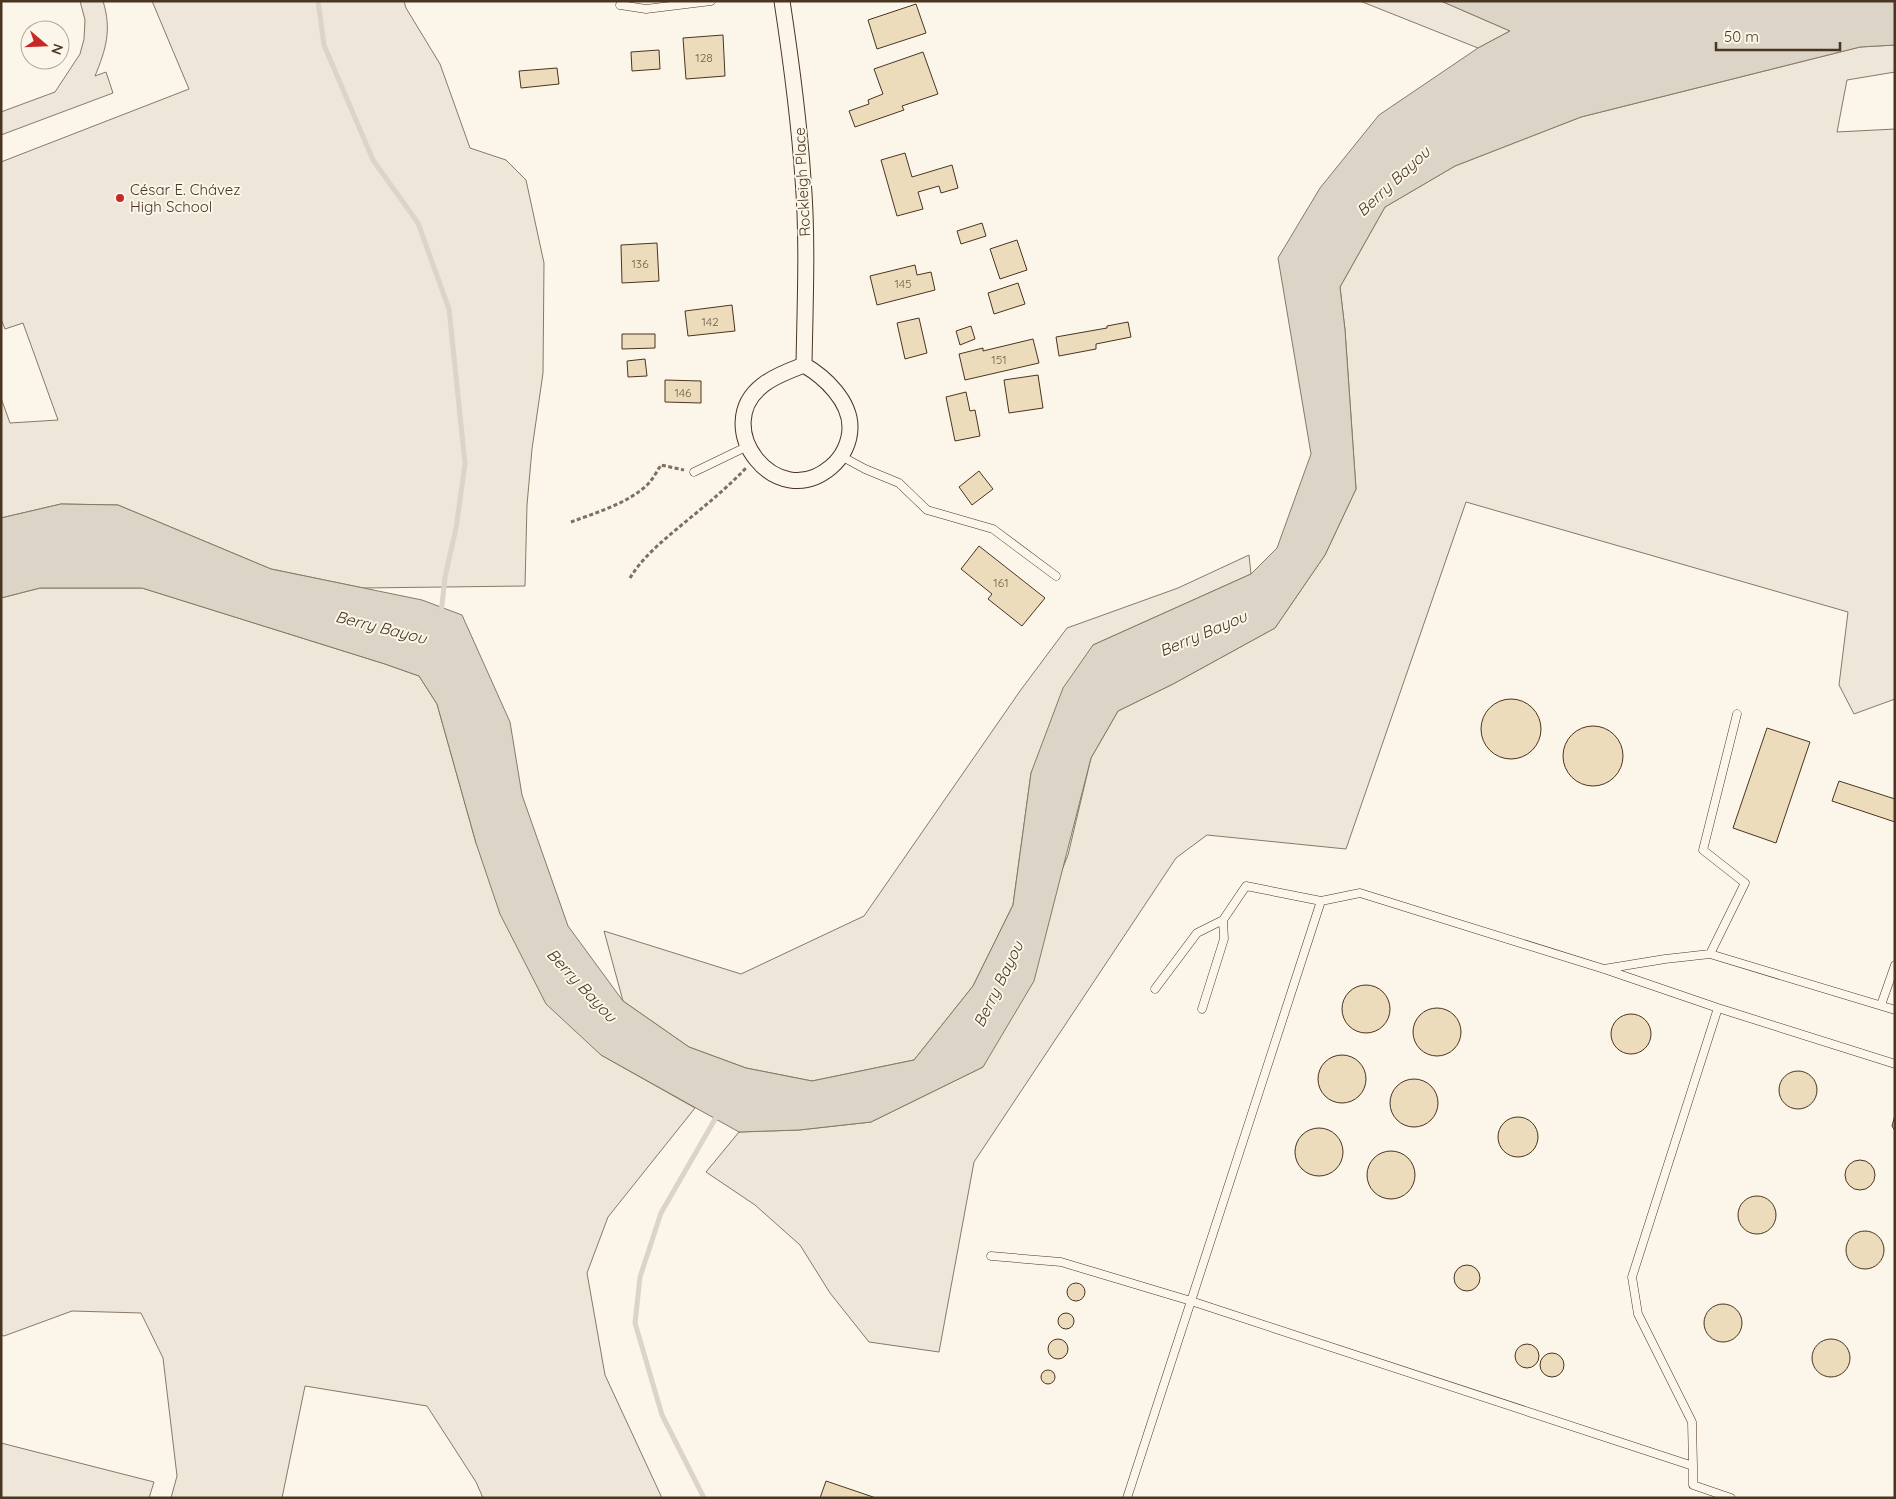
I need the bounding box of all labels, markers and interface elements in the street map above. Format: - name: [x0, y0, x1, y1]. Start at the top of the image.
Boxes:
- north arrow: [20, 20, 70, 70]
- scale bar: [1716, 20, 1840, 52]
- text: 50 m: [1724, 27, 1759, 46]
- text: N: [47, 41, 67, 57]
- house number: 128: [695, 50, 713, 65]
- street label: Rockleigh Place: [790, 127, 814, 237]
- water label: Berry Bayou: [1352, 141, 1435, 220]
- place label: César E. Chávez High School: [130, 180, 240, 216]
- marker: César E. Chávez High School: [114, 192, 126, 204]
- house number: 136: [631, 256, 649, 271]
- house number: 145: [894, 276, 912, 291]
- house number: 142: [701, 314, 719, 329]
- house number: 151: [991, 352, 1007, 367]
- house number: 146: [674, 385, 692, 400]
- house number: 161: [993, 575, 1009, 590]
- water label: Berry Bayou: [1156, 605, 1251, 660]
- water label: Berry Bayou: [333, 606, 429, 648]
- water label: Berry Bayou: [969, 937, 1028, 1030]
- water label: Berry Bayou: [543, 944, 622, 1027]

